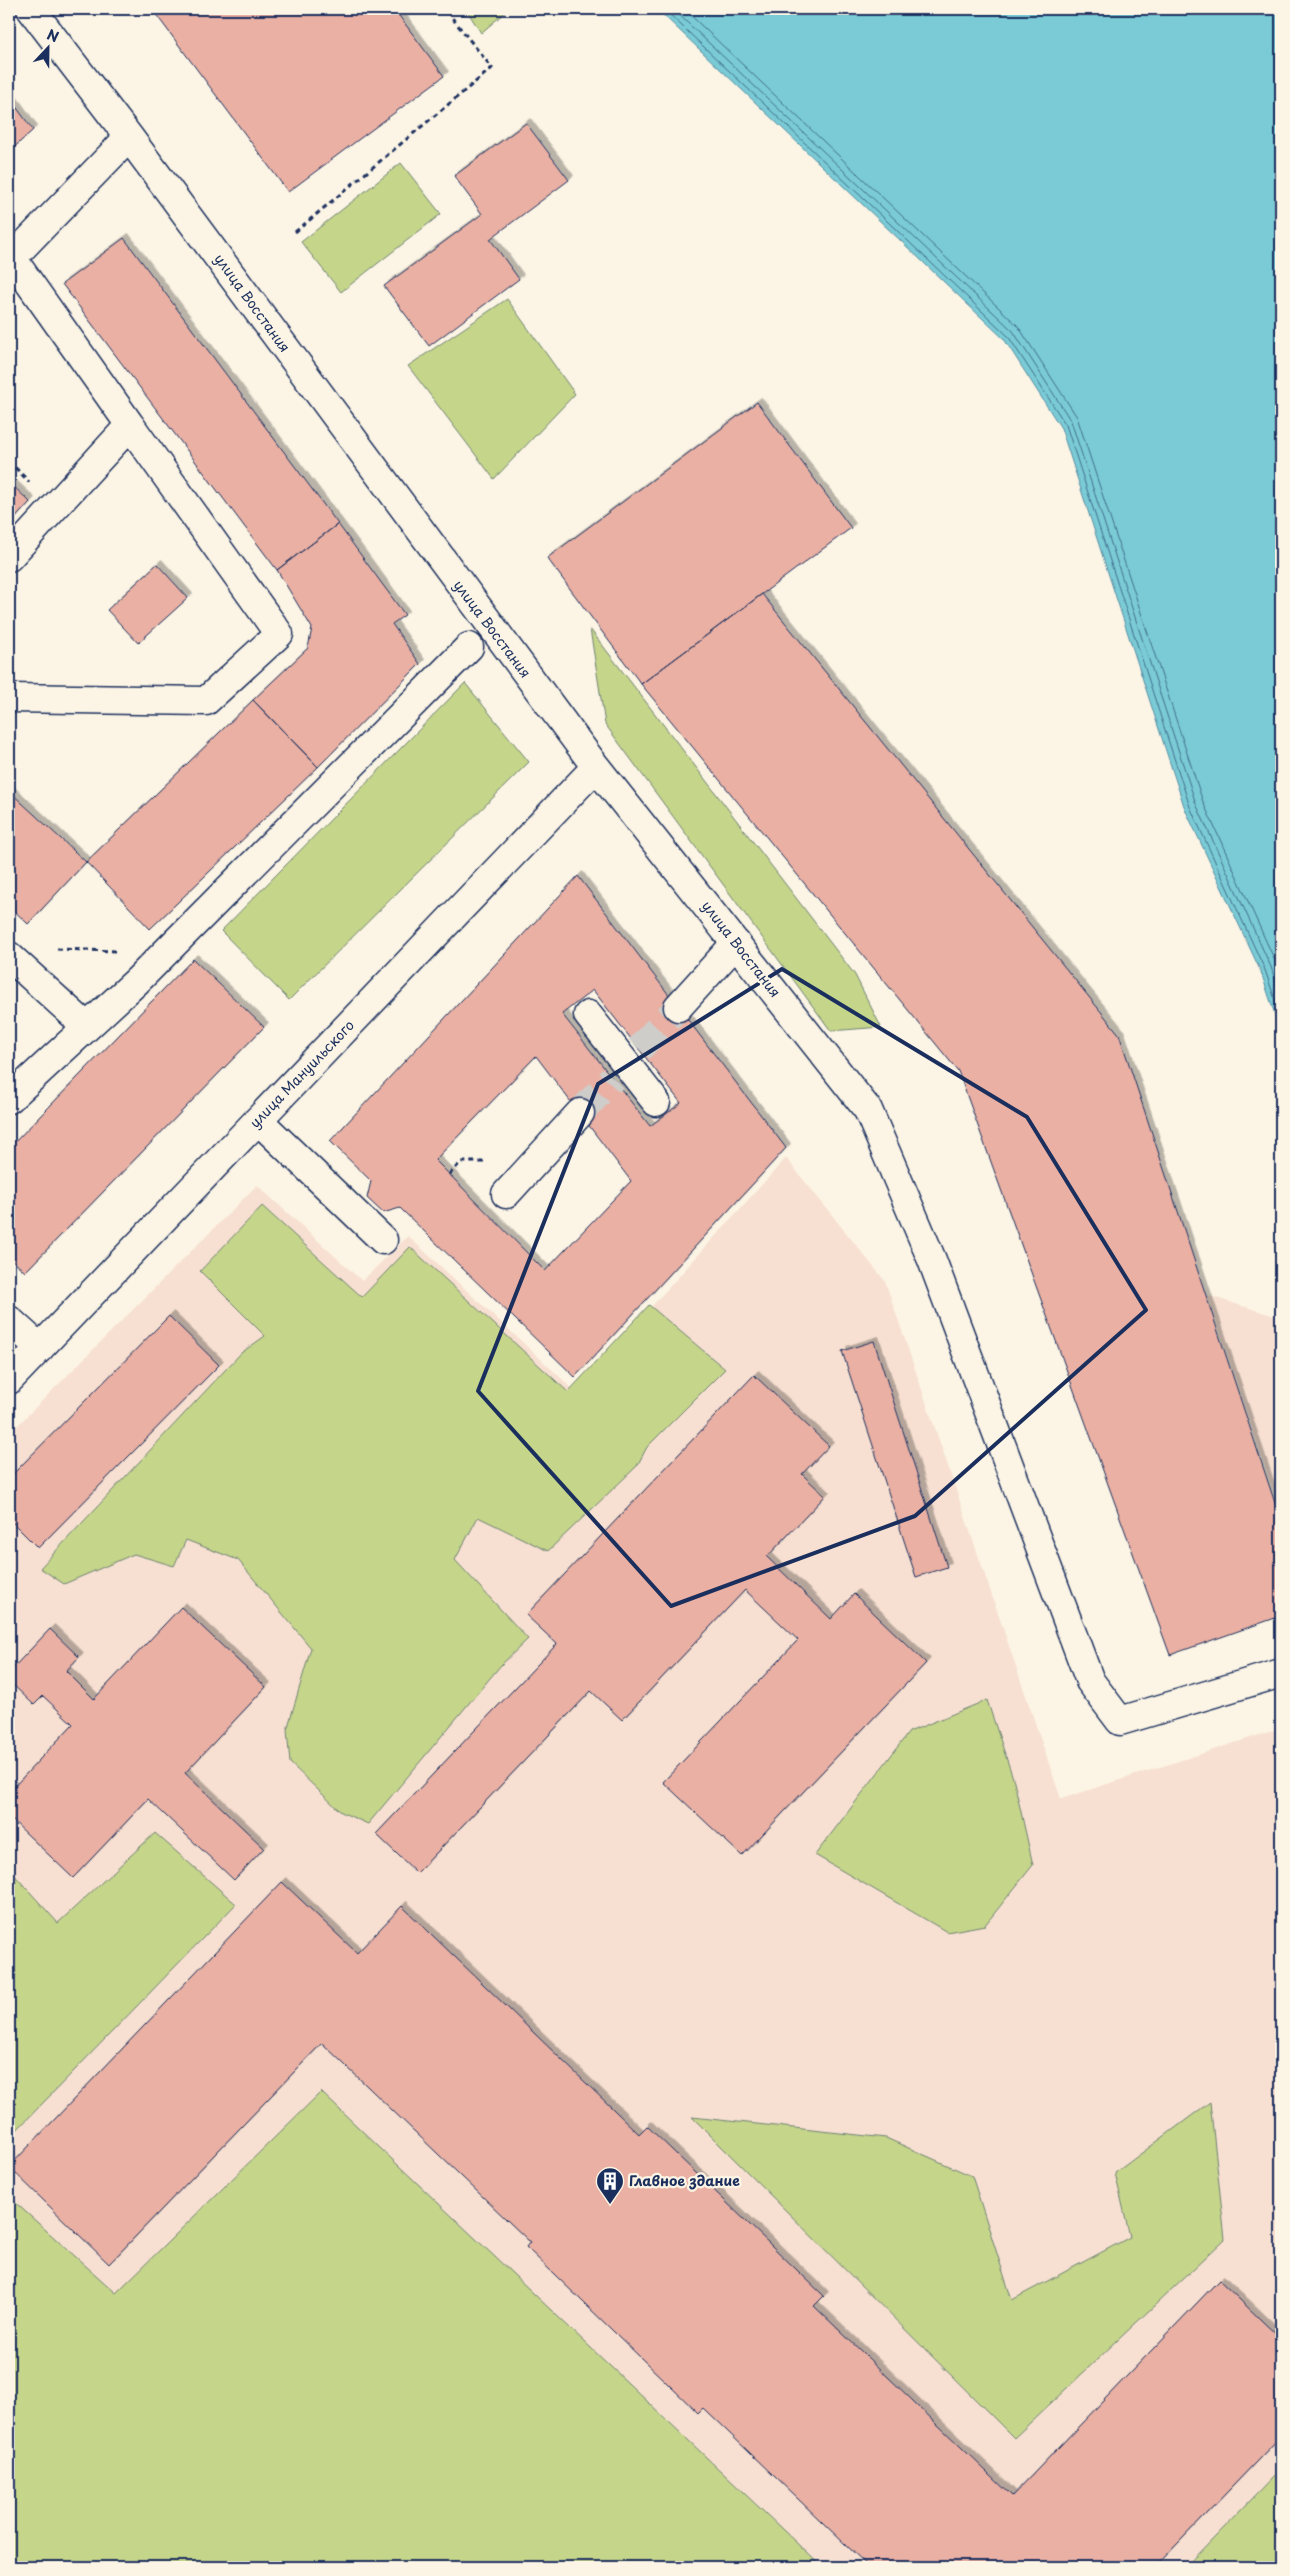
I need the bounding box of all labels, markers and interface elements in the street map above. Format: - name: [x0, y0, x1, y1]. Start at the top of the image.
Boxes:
- north arrow: [22, 22, 72, 72]
- text: N: [44, 24, 62, 47]
- street label: улица Восстания: [209, 249, 295, 356]
- street label: улица Восстания: [449, 575, 536, 682]
- street label: улица Восстания: [697, 896, 786, 1001]
- street label: улица Мануильского: [244, 1015, 359, 1132]
- building icon: Главное здание: [595, 2166, 625, 2205]
- place label: Главное здание: [629, 2170, 740, 2191]

